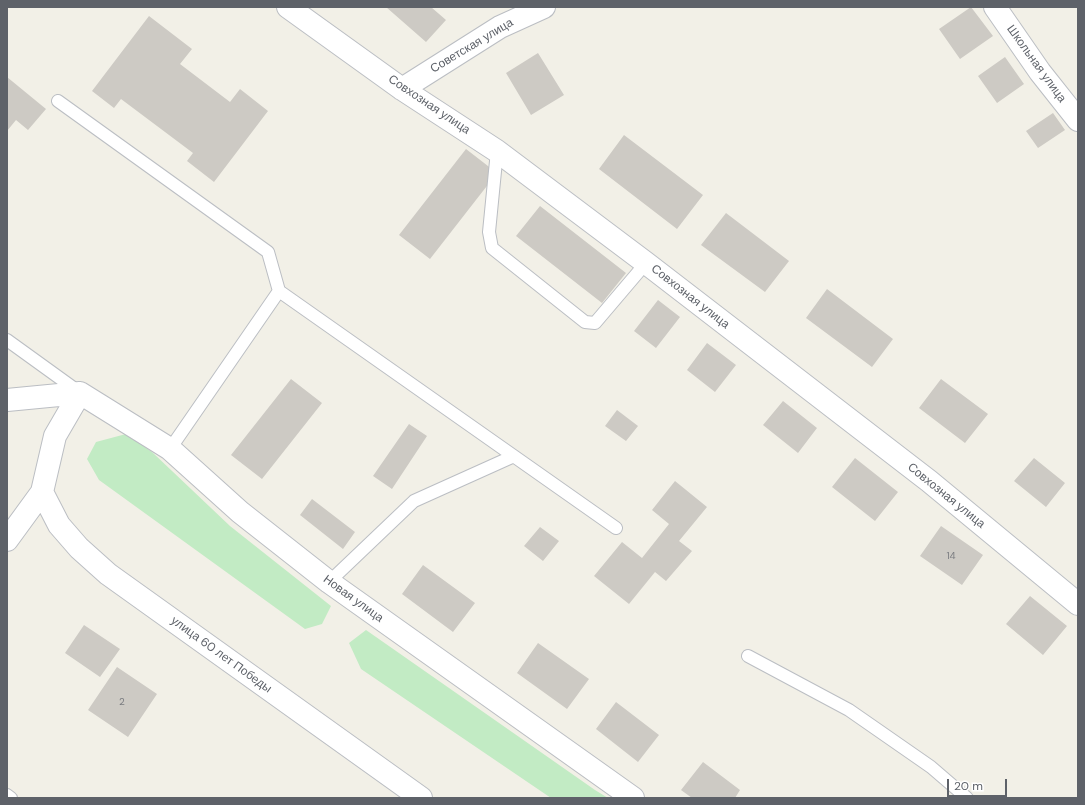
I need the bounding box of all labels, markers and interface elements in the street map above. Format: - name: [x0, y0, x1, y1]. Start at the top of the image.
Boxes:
- street label: Советская улица: [428, 16, 516, 76]
- street label: Школьная улица: [1003, 23, 1069, 105]
- street label: Совхозная улица: [385, 72, 473, 138]
- street label: Совхозная улица: [648, 262, 732, 332]
- street label: Совхозная улица: [904, 460, 988, 532]
- house number: 14: [946, 550, 956, 562]
- street label: Новая улица: [320, 572, 386, 626]
- street label: улица 60 лет Победы: [168, 614, 274, 696]
- house number: 2: [119, 696, 125, 708]
- scale bar: [949, 771, 1009, 797]
- text: 20 m: [954, 778, 983, 794]

